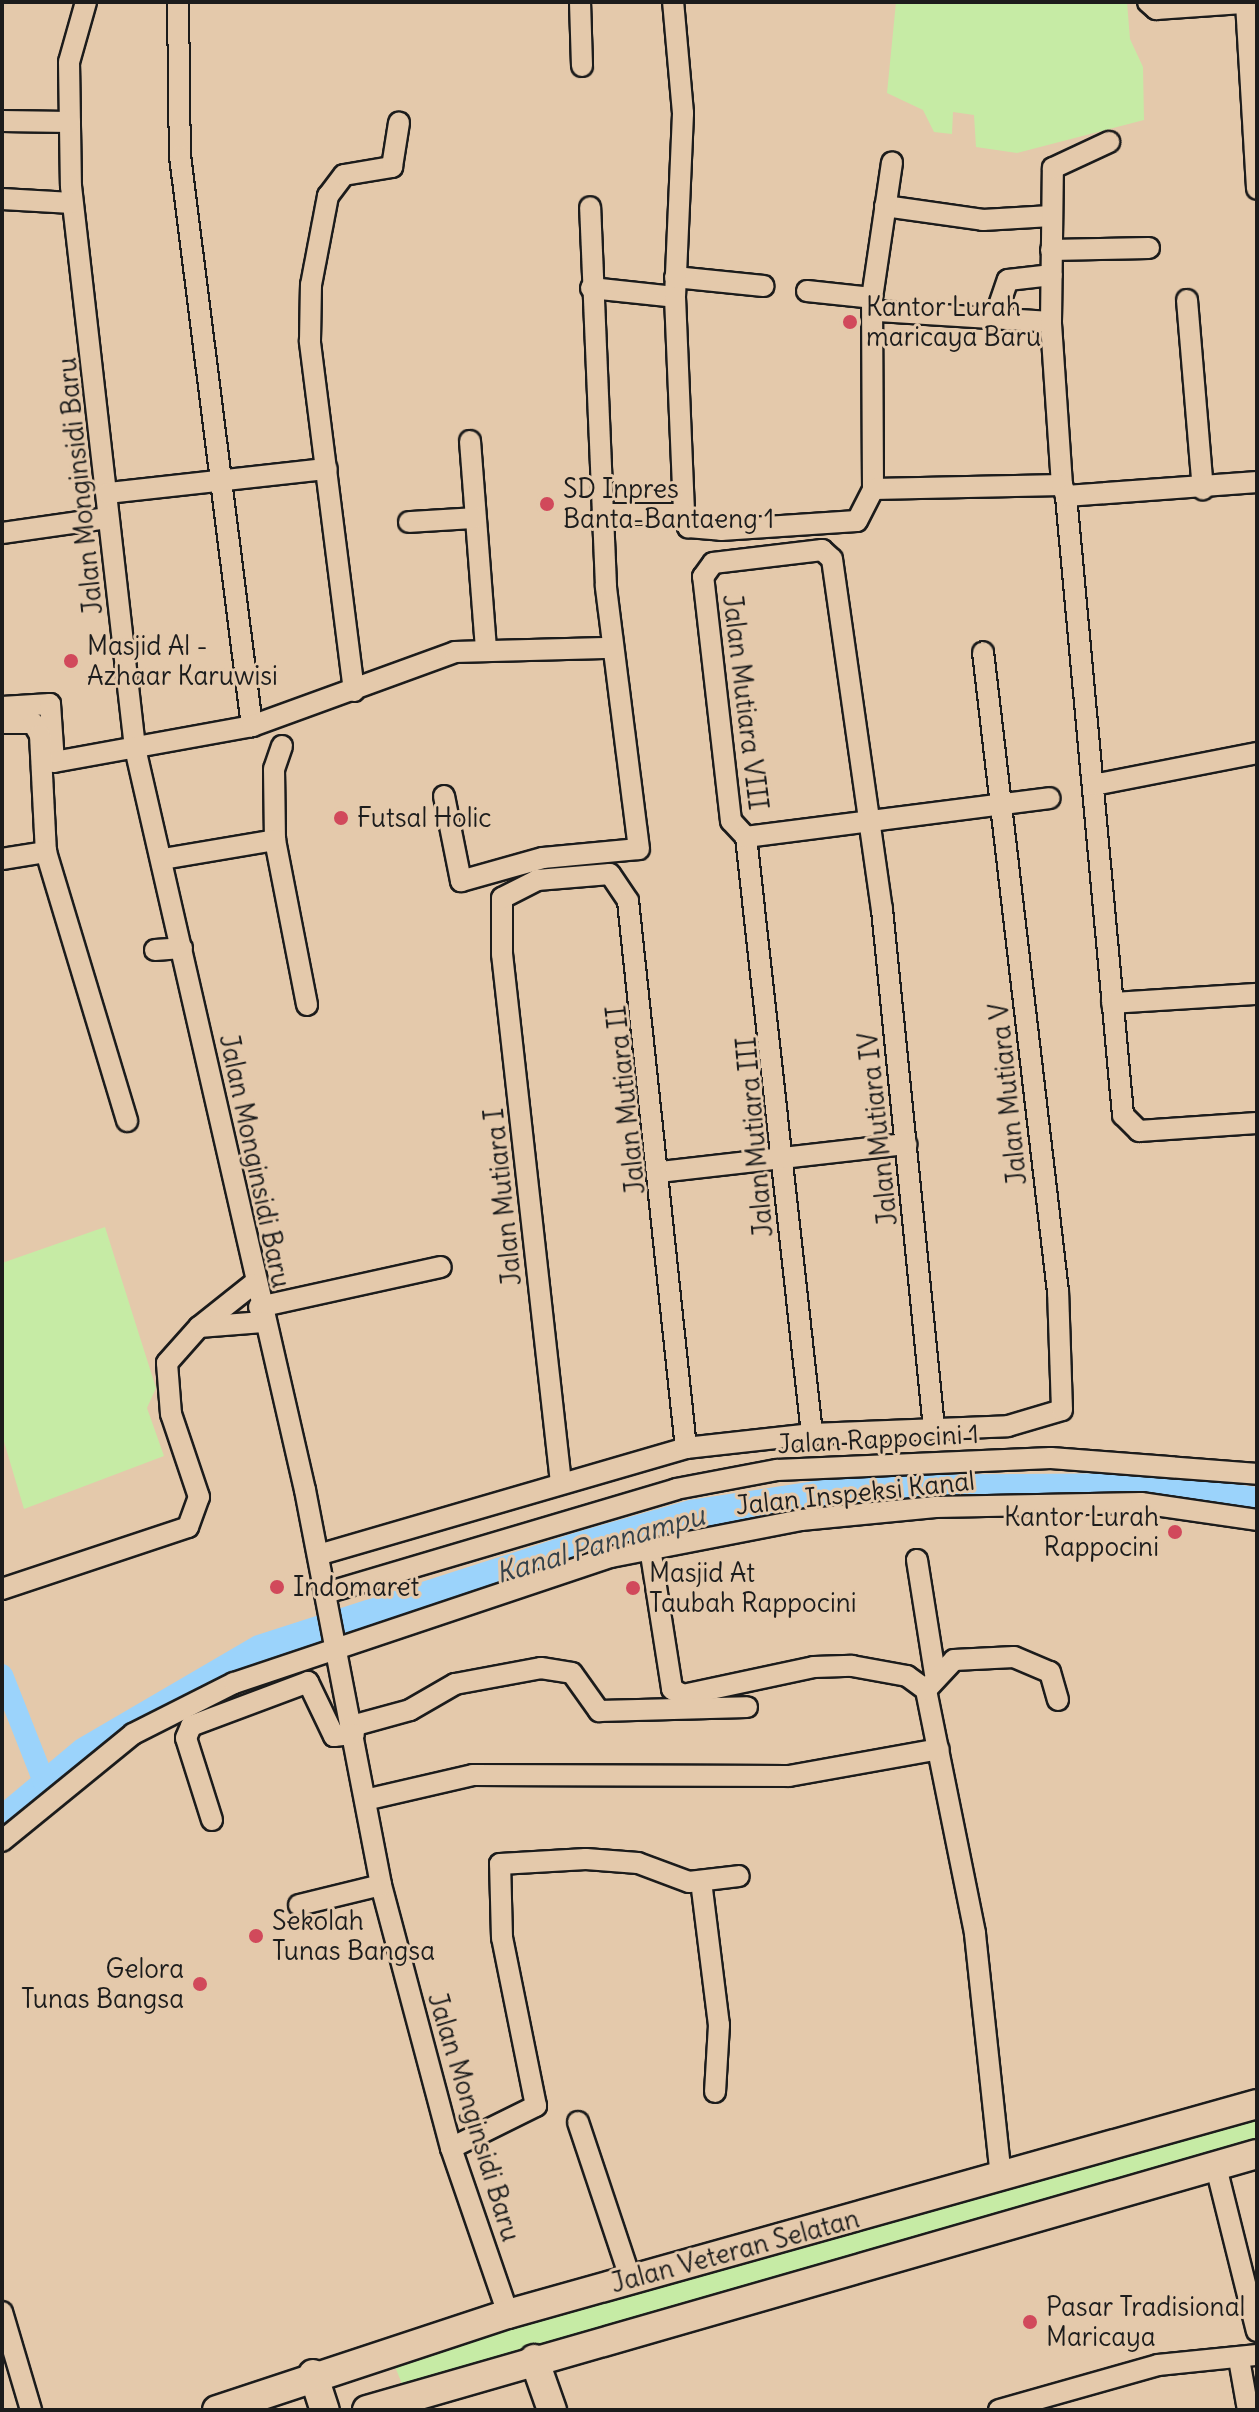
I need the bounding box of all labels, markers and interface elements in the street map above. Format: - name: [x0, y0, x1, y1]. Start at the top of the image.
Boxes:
- place label: Kantor Lurah maricaya Baru: [866, 291, 1041, 352]
- marker: Kantor Lurah maricaya Baru: [841, 313, 859, 331]
- street label: Jalan Monginsidi Baru: [51, 356, 109, 616]
- place label: SD Inpres Banta-Bantaeng 1: [563, 473, 774, 534]
- marker: SD Inpres Banta-Bantaeng 1: [538, 495, 556, 513]
- street label: Jalan Mutiara VIII: [716, 592, 774, 812]
- place label: Masjid Al - Azhaar Karuwisi: [87, 630, 278, 692]
- marker: Masjid Al - Azhaar Karuwisi: [62, 652, 80, 670]
- place label: Futsal Holic: [357, 802, 492, 834]
- marker: Futsal Holic: [332, 809, 350, 827]
- street label: Jalan Mutiara V: [983, 1001, 1033, 1187]
- street label: Jalan Mutiara II: [601, 1004, 651, 1196]
- street label: Jalan Monginsidi Baru: [213, 1031, 297, 1291]
- street label: Jalan Mutiara IV: [852, 1031, 904, 1227]
- street label: Jalan Mutiara III: [731, 1036, 779, 1238]
- street label: Jalan Mutiara I: [478, 1107, 528, 1287]
- street label: Jalan Rappocini 1: [776, 1418, 980, 1460]
- street label: Jalan Inspeksi Kanal: [734, 1465, 976, 1521]
- water label: Kanal Pannampu: [492, 1498, 708, 1590]
- place label: Kantor Lurah Rappocini: [1004, 1501, 1159, 1562]
- marker: Kantor Lurah Rappocini: [1166, 1523, 1184, 1541]
- place label: Masjid At Taubah Rappocini: [649, 1557, 857, 1618]
- place label: Indomaret: [293, 1571, 419, 1603]
- marker: Indomaret: [268, 1578, 286, 1596]
- marker: Masjid At Taubah Rappocini: [624, 1579, 642, 1597]
- place label: Sekolah Tunas Bangsa: [272, 1905, 435, 1966]
- marker: Sekolah Tunas Bangsa: [247, 1927, 265, 1945]
- place label: Gelora Tunas Bangsa: [21, 1953, 184, 2014]
- marker: Gelora Tunas Bangsa: [191, 1975, 209, 1993]
- street label: Jalan Monginsidi Baru: [421, 1989, 527, 2245]
- street label: Jalan Veteran Selatan: [607, 2203, 863, 2299]
- place label: Pasar Tradisional Maricaya: [1046, 2291, 1245, 2352]
- marker: Pasar Tradisional Maricaya: [1021, 2313, 1039, 2331]

